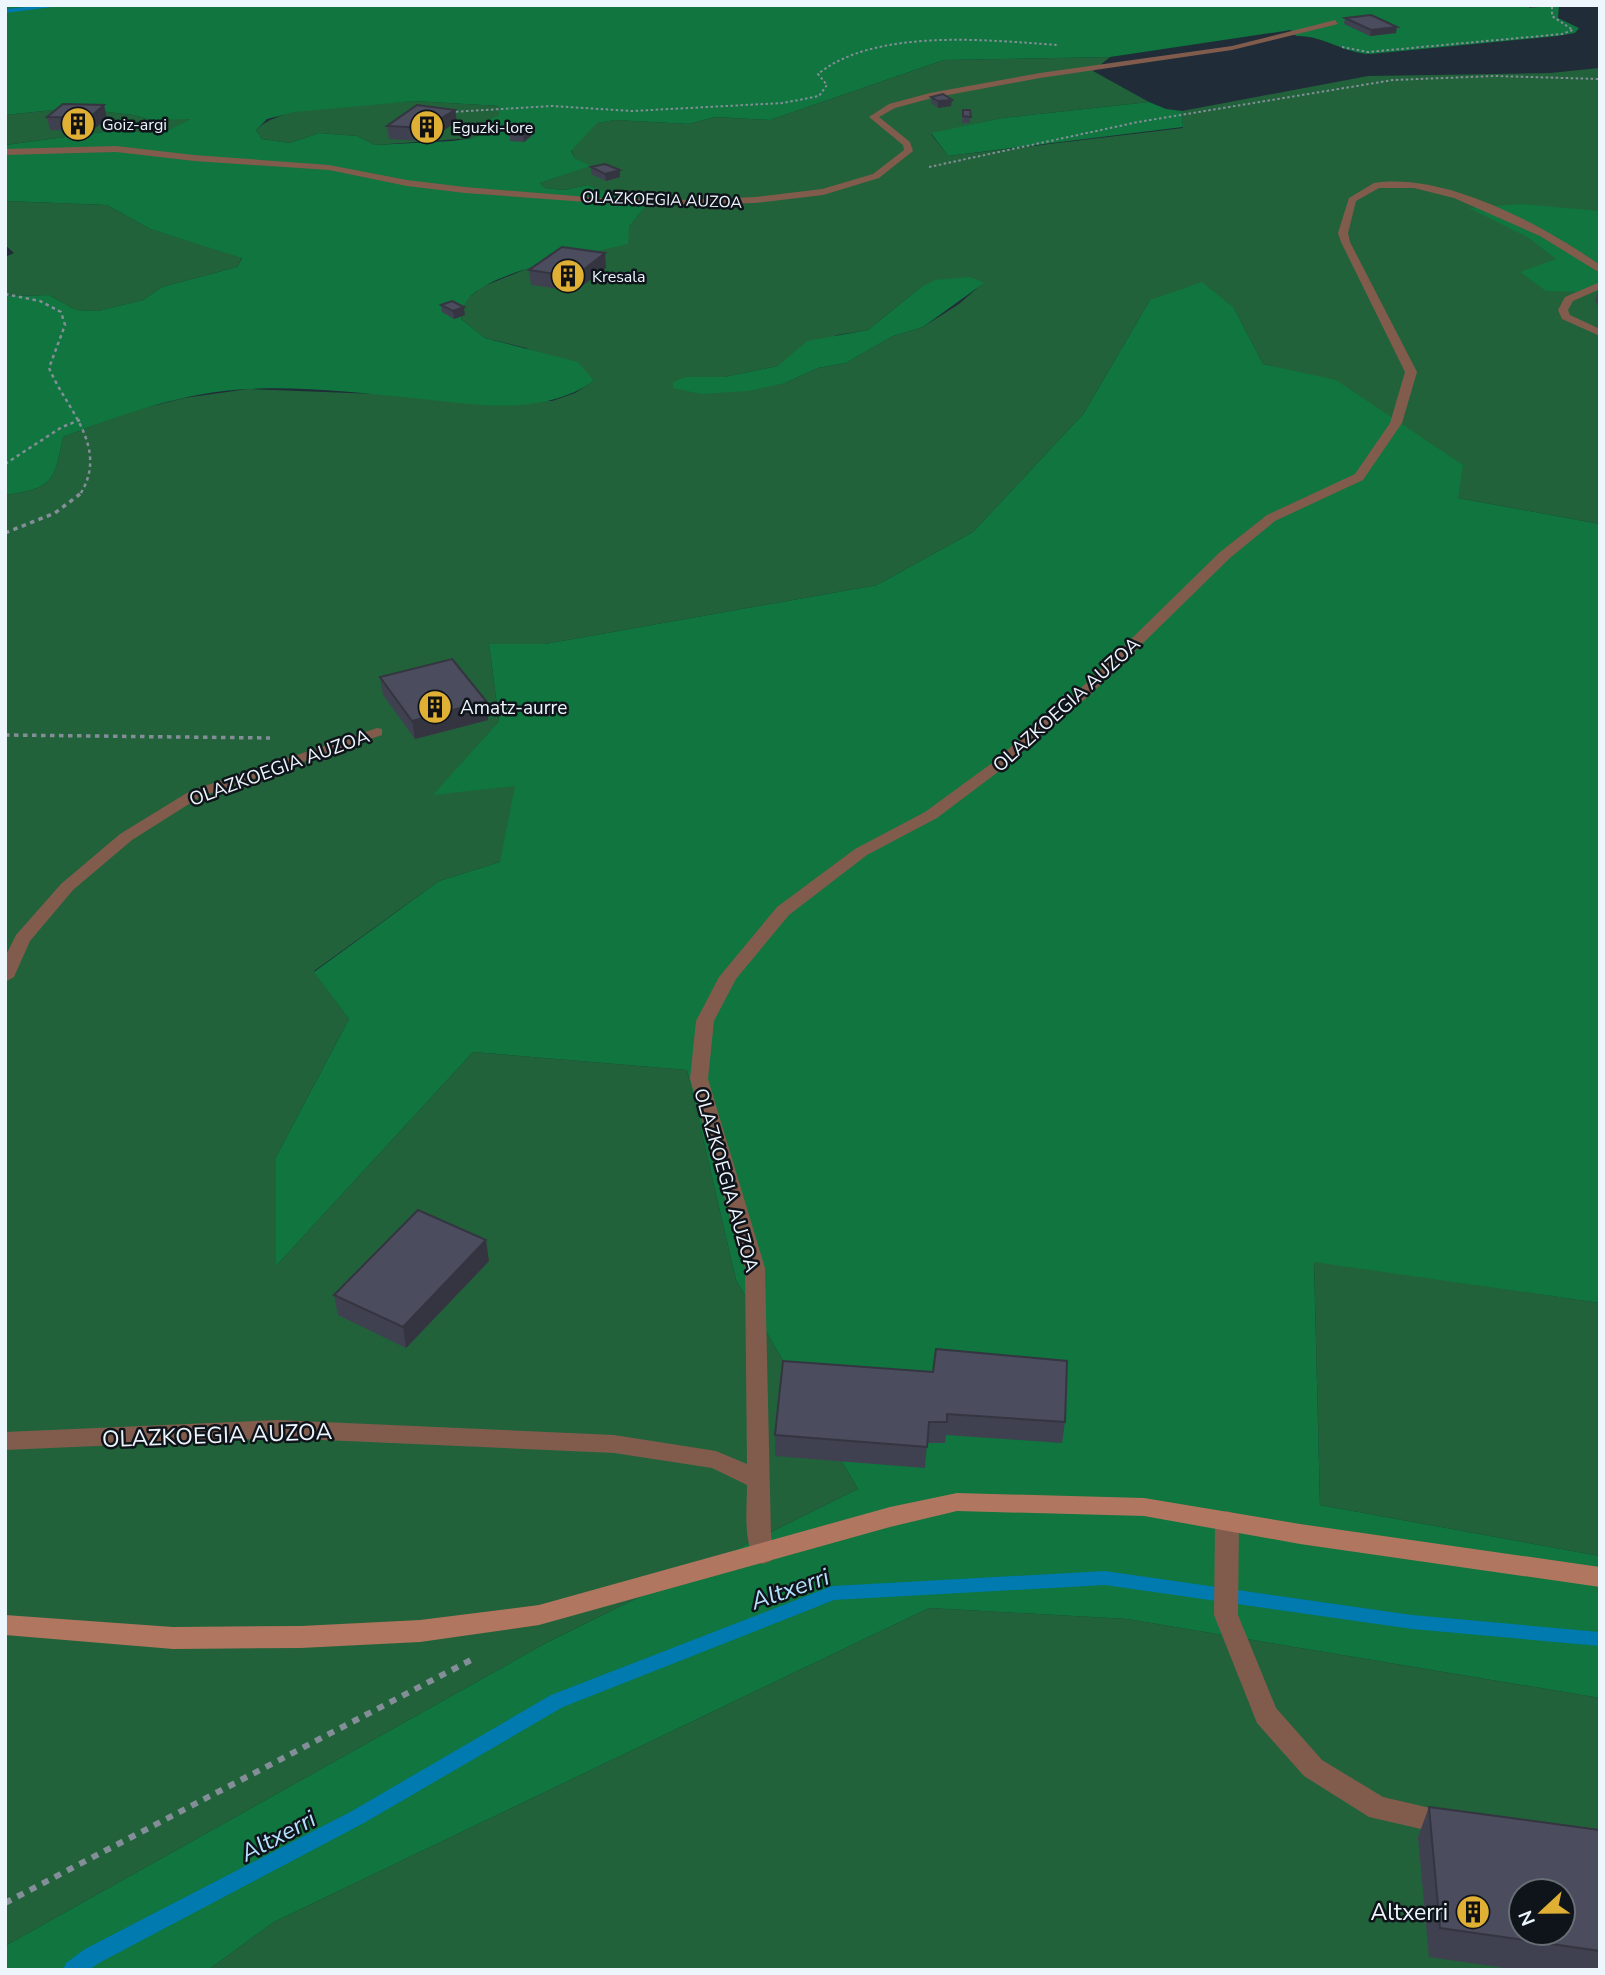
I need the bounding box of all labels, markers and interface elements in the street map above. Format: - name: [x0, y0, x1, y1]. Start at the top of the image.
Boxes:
- building icon: Goiz-argi: [59, 105, 97, 143]
- building icon: Eguzki-lore: [408, 108, 446, 146]
- place label: Goiz-argi: [102, 114, 167, 136]
- place label: Eguzki-lore: [452, 117, 533, 139]
- street label: OLAZKOEGIA AUZOA: [581, 186, 743, 214]
- building icon: Kresala: [549, 257, 587, 295]
- place label: Kresala: [592, 266, 646, 288]
- street label: OLAZKOEGIA AUZOA: [987, 631, 1146, 778]
- building icon: Amatz-aurre: [416, 688, 454, 726]
- place label: Amatz-aurre: [460, 695, 567, 721]
- street label: OLAZKOEGIA AUZOA: [185, 723, 373, 813]
- street label: OLAZKOEGIA AUZOA: [687, 1085, 765, 1275]
- street label: OLAZKOEGIA AUZOA: [101, 1416, 333, 1455]
- water label: Altxerri: [746, 1561, 834, 1618]
- water label: Altxerri: [234, 1803, 322, 1870]
- north arrow: [1507, 1877, 1577, 1947]
- building icon: Altxerri: [1454, 1893, 1492, 1931]
- place label: Altxerri: [1370, 1897, 1448, 1928]
- text: N: [1512, 1907, 1542, 1929]

